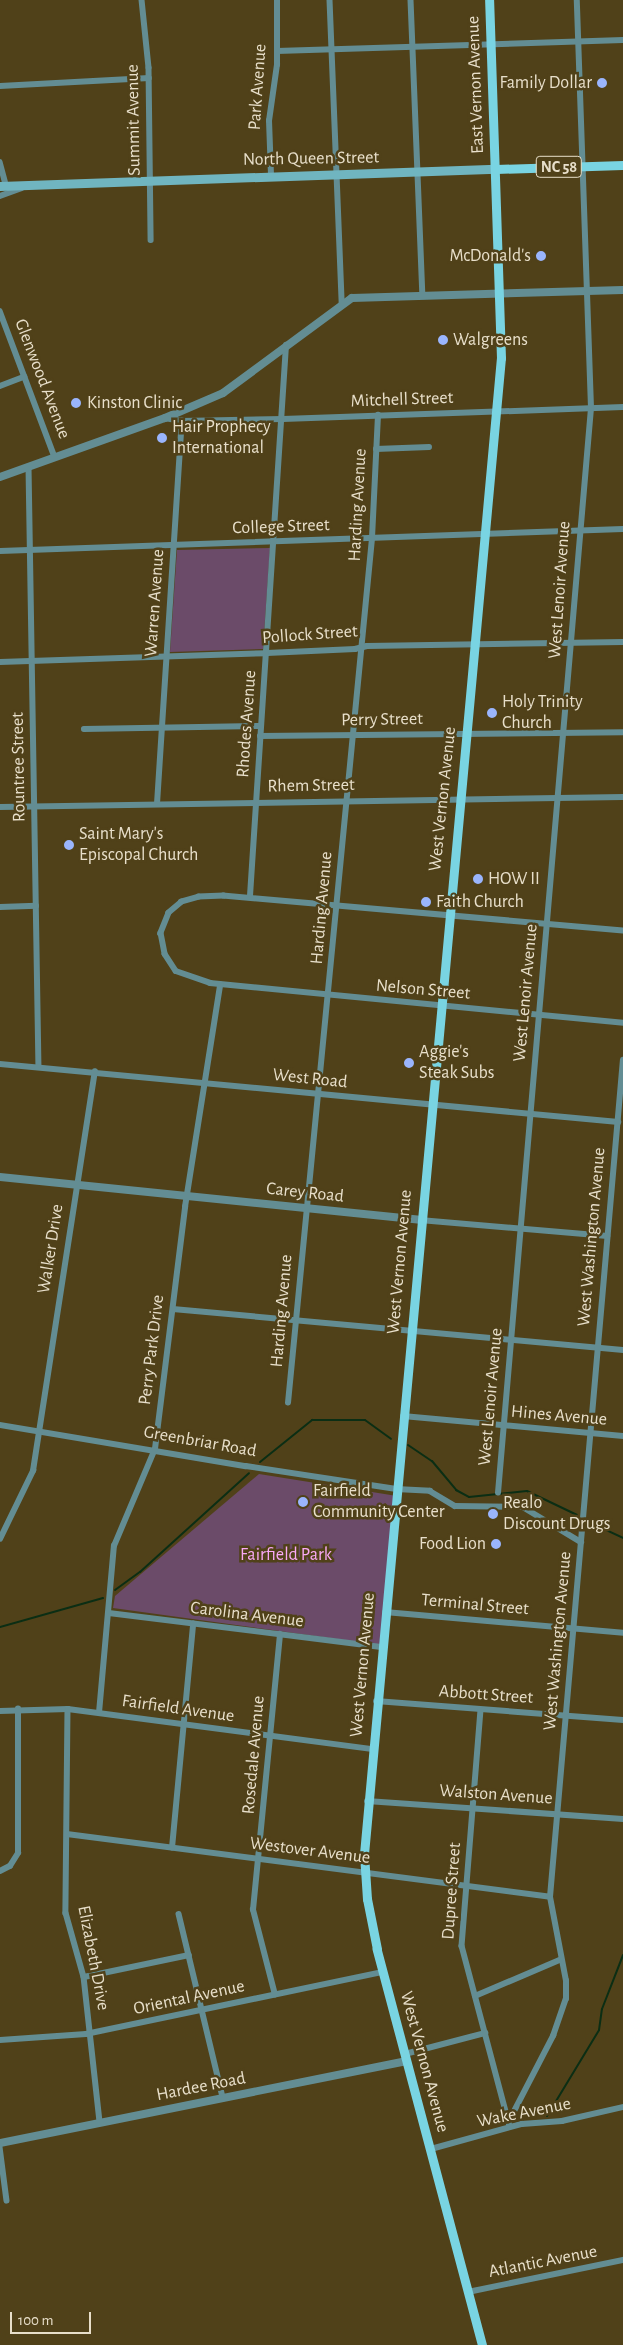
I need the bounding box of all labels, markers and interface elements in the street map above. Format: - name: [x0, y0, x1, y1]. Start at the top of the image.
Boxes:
- street label: East Vernon Avenue: [463, 16, 489, 154]
- street label: Park Avenue: [244, 43, 272, 131]
- street label: Summit Avenue: [122, 64, 146, 176]
- place label: Family Dollar: [499, 72, 592, 94]
- marker: Family Dollar: [596, 77, 608, 89]
- street label: North Queen Street: [243, 147, 379, 171]
- road number: NC 58: [535, 154, 583, 180]
- place label: McDonald's: [449, 245, 531, 267]
- marker: McDonald's: [535, 250, 547, 262]
- street label: Glenwood Avenue: [9, 316, 75, 442]
- place label: Walgreens: [453, 329, 528, 351]
- marker: Walgreens: [437, 334, 449, 346]
- street label: Mitchell Street: [350, 387, 454, 413]
- place label: Kinston Clinic: [87, 392, 182, 414]
- marker: Kinston Clinic: [69, 396, 83, 410]
- place label: Hair Prophecy International: [172, 417, 271, 459]
- marker: Hair Prophecy International: [156, 432, 168, 444]
- street label: Harding Avenue: [344, 448, 372, 562]
- street label: College Street: [232, 515, 330, 539]
- street label: West Lenoir Avenue: [544, 520, 576, 660]
- street label: Warren Avenue: [140, 548, 170, 658]
- street label: Pollock Street: [262, 621, 358, 649]
- street label: Rhodes Avenue: [232, 670, 262, 778]
- place label: Holy Trinity Church: [502, 692, 583, 734]
- marker: Holy Trinity Church: [486, 707, 498, 719]
- street label: Perry Street: [341, 708, 423, 732]
- street label: Rountree Street: [7, 712, 31, 822]
- street label: West Vernon Avenue: [425, 726, 461, 872]
- street label: Rhem Street: [267, 774, 355, 798]
- place label: Saint Mary's Episcopal Church: [79, 824, 198, 866]
- marker: Saint Mary's Episcopal Church: [63, 839, 75, 851]
- street label: Harding Avenue: [306, 851, 338, 965]
- place label: HOW II: [488, 868, 540, 890]
- marker: HOW II: [472, 873, 484, 885]
- place label: Faith Church: [436, 891, 524, 913]
- marker: Faith Church: [420, 896, 432, 908]
- street label: West Lenoir Avenue: [509, 923, 543, 1063]
- street label: Nelson Street: [375, 975, 471, 1005]
- place label: Aggie's Steak Subs: [419, 1042, 494, 1084]
- marker: Aggie's Steak Subs: [403, 1057, 415, 1069]
- street label: West Road: [272, 1064, 348, 1094]
- street label: West Washington Avenue: [573, 1147, 611, 1327]
- street label: Carey Road: [265, 1178, 345, 1208]
- street label: West Vernon Avenue: [383, 1189, 417, 1335]
- street label: Walker Drive: [33, 1203, 69, 1295]
- street label: Harding Avenue: [266, 1254, 298, 1368]
- street label: Perry Park Drive: [135, 1294, 169, 1406]
- street label: West Lenoir Avenue: [474, 1327, 508, 1467]
- street label: Hines Avenue: [510, 1401, 608, 1431]
- street label: Greenbriar Road: [142, 1421, 258, 1463]
- place label: Fairfield Community Center: [313, 1481, 445, 1524]
- place label: Realo Discount Drugs: [503, 1493, 610, 1536]
- marker: Fairfield Community Center: [297, 1496, 309, 1508]
- marker: Realo Discount Drugs: [487, 1508, 499, 1520]
- place label: Food Lion: [419, 1533, 486, 1555]
- marker: Food Lion: [490, 1538, 502, 1550]
- park label: Fairfield Park: [240, 1544, 332, 1566]
- street label: West Washington Avenue: [539, 1551, 577, 1731]
- street label: Terminal Street: [420, 1590, 530, 1620]
- street label: West Vernon Avenue: [346, 1592, 380, 1738]
- street label: Carolina Avenue: [189, 1597, 305, 1633]
- street label: Abbott Street: [438, 1681, 534, 1709]
- street label: Fairfield Avenue: [120, 1690, 236, 1728]
- street label: Rosedale Avenue: [238, 1695, 270, 1815]
- street label: Walston Avenue: [439, 1780, 553, 1810]
- street label: Westover Avenue: [249, 1833, 371, 1869]
- street label: Dupree Street: [438, 1842, 466, 1940]
- street label: Elizabeth Drive: [72, 1904, 114, 2012]
- street label: Oriental Avenue: [131, 1976, 247, 2020]
- street label: West Vernon Avenue: [395, 1989, 453, 2135]
- street label: Hardee Road: [154, 2068, 248, 2106]
- street label: Wake Avenue: [475, 2093, 573, 2133]
- street label: Atlantic Avenue: [487, 2241, 599, 2283]
- scale bar: [12, 2302, 94, 2334]
- text: 100 m: [18, 2313, 53, 2328]

